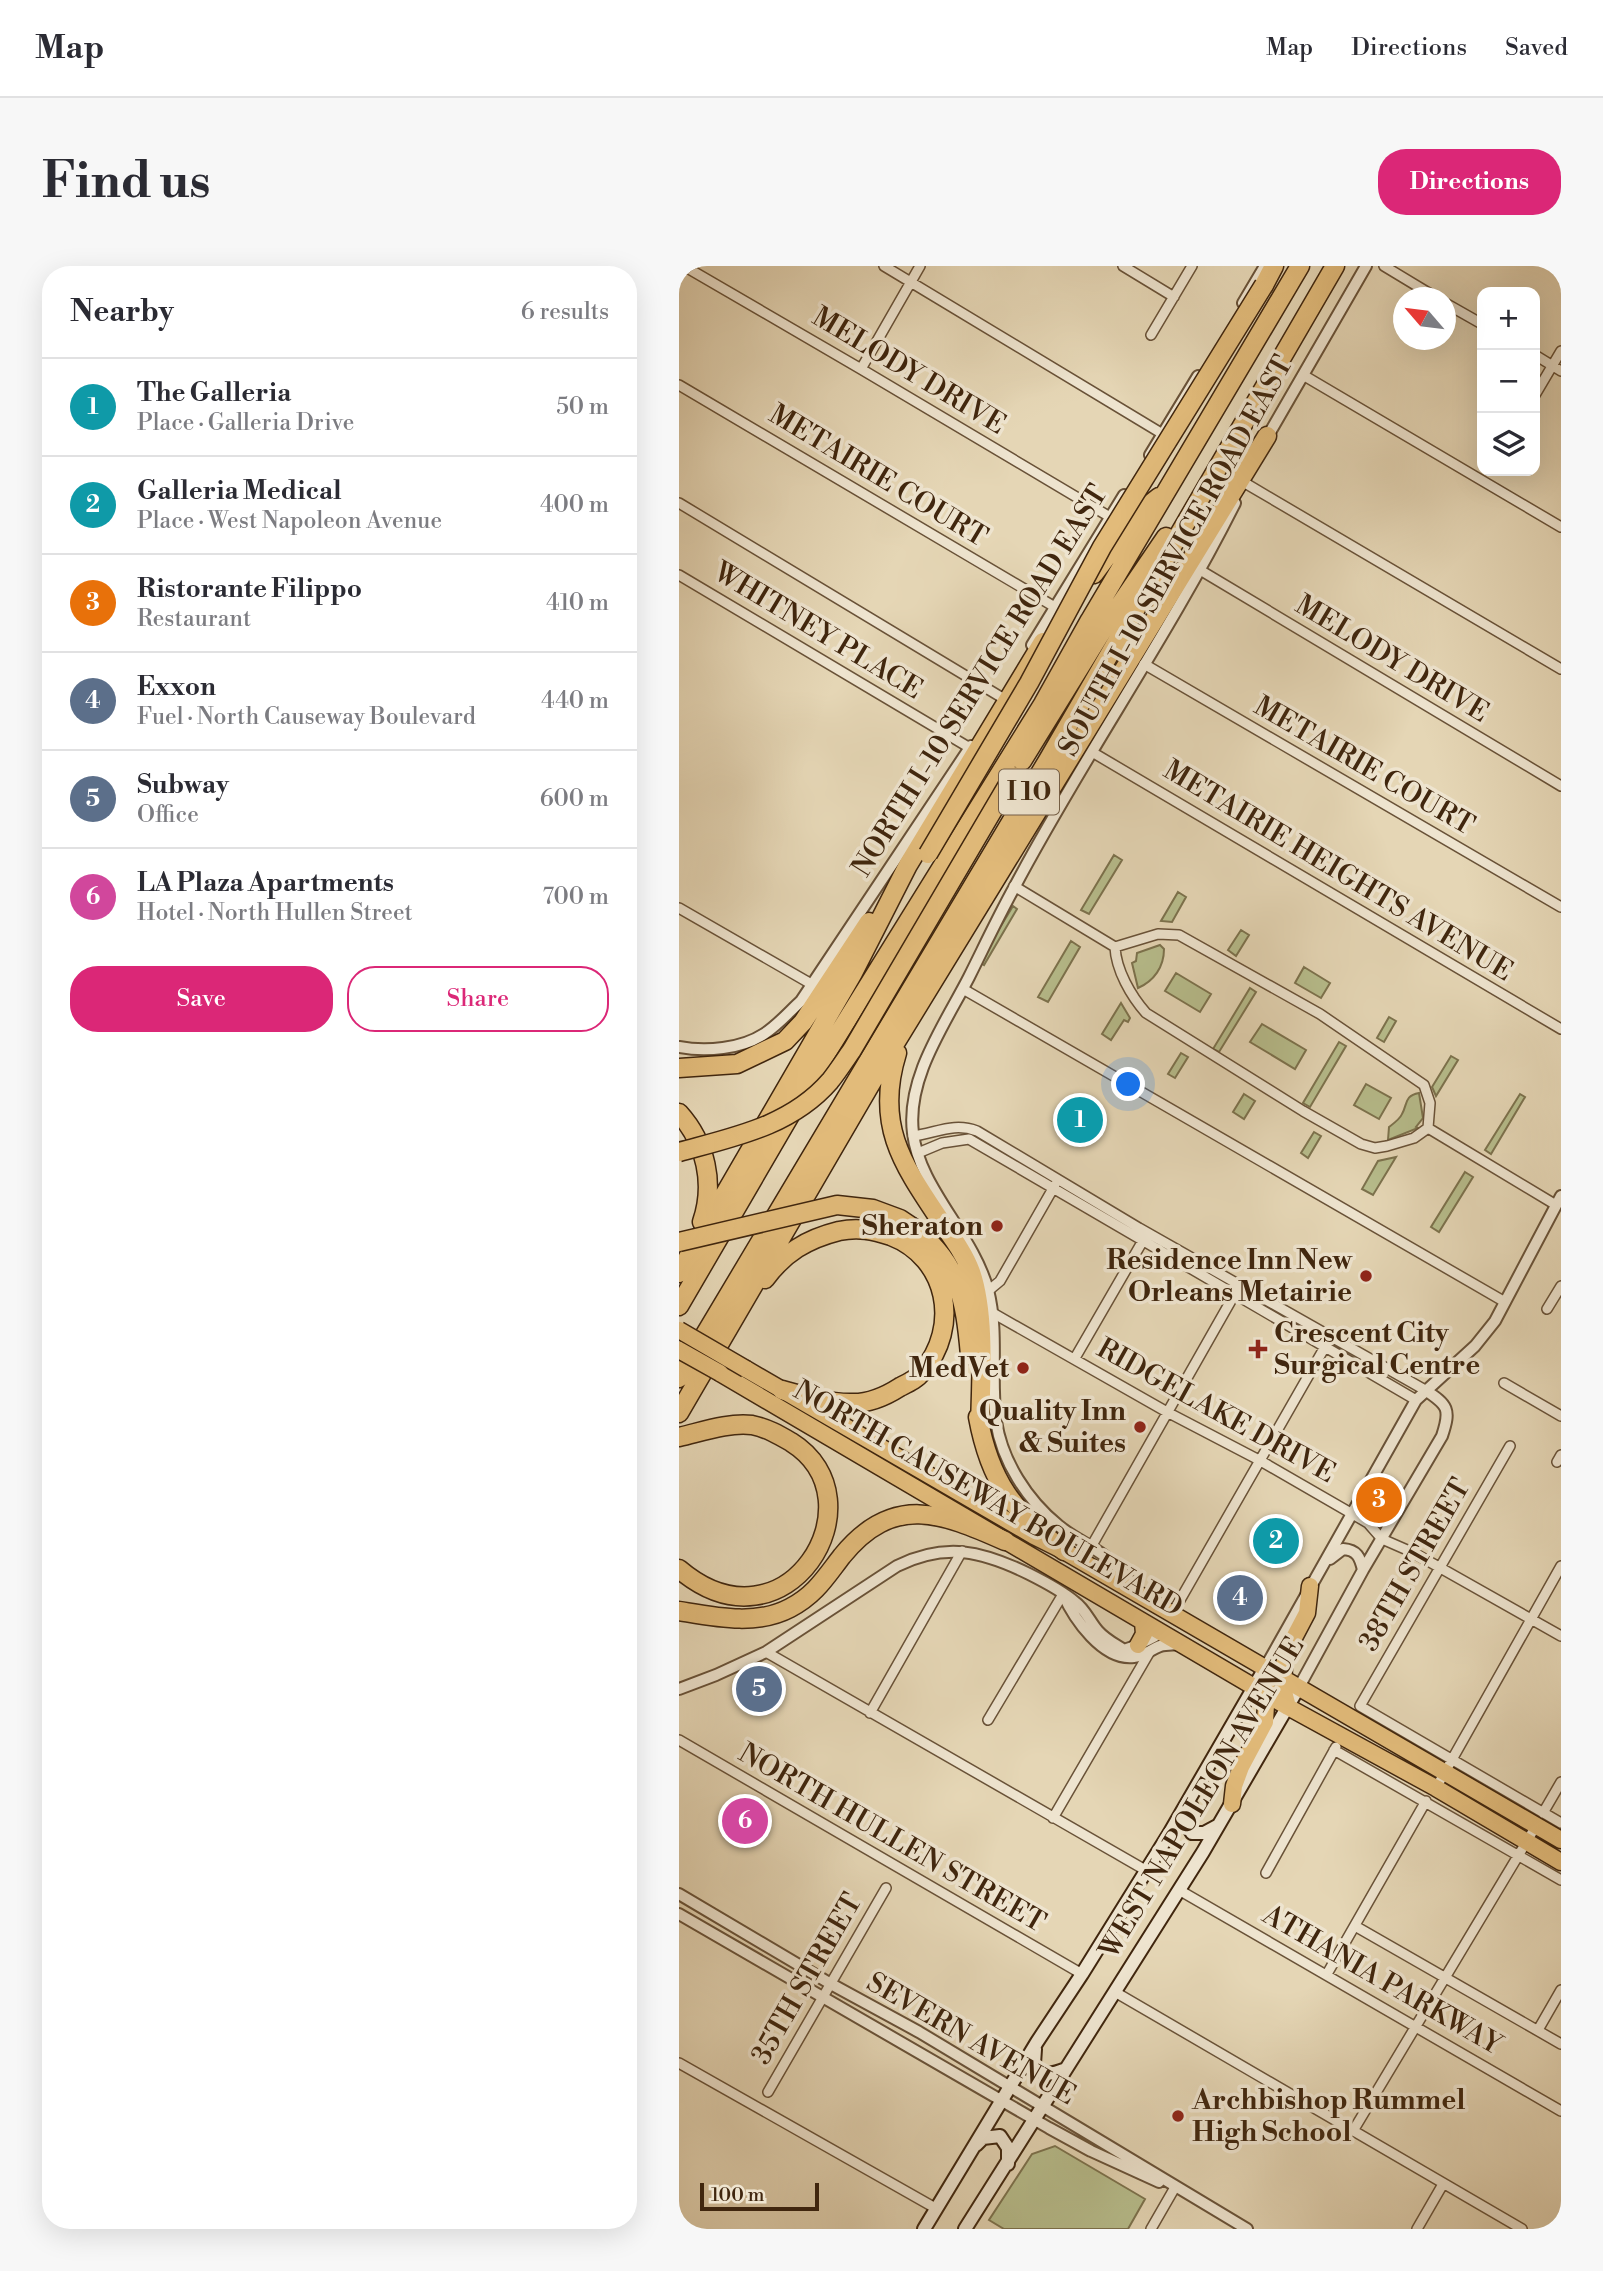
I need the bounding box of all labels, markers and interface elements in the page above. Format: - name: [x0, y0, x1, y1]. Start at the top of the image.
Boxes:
- text: Map: [35, 28, 104, 69]
- text: Map: [1266, 33, 1313, 63]
- text: Directions: [1351, 33, 1467, 63]
- text: Saved: [1505, 33, 1568, 63]
- button: Directions: [1378, 149, 1561, 215]
- text: Find us: [42, 152, 211, 213]
- north arrow: [1393, 287, 1456, 350]
- map controls: [1477, 287, 1540, 476]
- button: +: [1477, 287, 1540, 350]
- text: Nearby: [70, 293, 174, 331]
- text: 6 results: [521, 298, 609, 326]
- street label: MELODY DRIVE: [806, 299, 1012, 443]
- street label: SOUTH I-10 SERVICE ROAD EAST: [1051, 350, 1301, 762]
- button: −: [1477, 350, 1540, 413]
- text: The Galleria: [137, 377, 291, 409]
- text: 1: [87, 393, 99, 421]
- text: 50 m: [556, 393, 609, 421]
- street label: METAIRIE COURT: [762, 397, 994, 555]
- text: Place · Galleria Drive: [137, 409, 354, 437]
- button: layers: [1477, 413, 1540, 476]
- text: Galleria Medical: [137, 475, 342, 507]
- street label: NORTH I-10 SERVICE ROAD EAST: [844, 479, 1116, 883]
- text: 2: [86, 491, 100, 519]
- text: 400 m: [540, 491, 609, 519]
- text: Place · West Napoleon Avenue: [137, 507, 442, 535]
- street label: WHITNEY PLACE: [706, 554, 929, 707]
- text: Ristorante Filippo: [137, 573, 362, 605]
- street label: MELODY DRIVE: [1289, 587, 1495, 731]
- text: 3: [86, 589, 100, 617]
- text: 410 m: [546, 589, 609, 617]
- text: Restaurant: [137, 605, 251, 633]
- text: Exxon: [137, 671, 216, 703]
- text: 4: [85, 687, 101, 715]
- text: 440 m: [541, 687, 609, 715]
- street label: METAIRIE COURT: [1248, 689, 1480, 843]
- text: Fuel · North Causeway Boulevard: [137, 703, 476, 731]
- street label: METAIRIE HEIGHTS AVENUE: [1157, 753, 1519, 989]
- text: Subway: [137, 769, 229, 801]
- road number: I 10: [999, 770, 1059, 814]
- text: 5: [86, 785, 100, 813]
- text: 600 m: [540, 785, 609, 813]
- text: Office: [137, 801, 199, 829]
- text: LA Plaza Apartments: [137, 867, 394, 899]
- text: 6: [86, 883, 100, 911]
- text: 700 m: [543, 883, 609, 911]
- text: Hotel · North Hullen Street: [137, 899, 413, 927]
- button: Save: [70, 966, 333, 1032]
- button: Share: [347, 966, 609, 1032]
- your location: [1111, 1067, 1145, 1101]
- pin: 1: [1057, 1094, 1103, 1146]
- place label: Sheraton: [862, 1209, 983, 1244]
- marker: Sheraton: [989, 1218, 1005, 1234]
- place label: Residence Inn New Orleans Metairie: [1106, 1243, 1353, 1310]
- marker: Residence Inn New Orleans Metairie: [1358, 1268, 1374, 1284]
- place label: Crescent City Surgical Centre: [1274, 1316, 1480, 1383]
- street label: RIDGELAKE DRIVE: [1091, 1331, 1341, 1491]
- marker: Crescent City Surgical Centre: [1248, 1339, 1268, 1359]
- place label: MedVet: [909, 1351, 1010, 1386]
- marker: MedVet: [1015, 1360, 1031, 1376]
- street label: NORTH CAUSEWAY BOULEVARD: [787, 1373, 1189, 1625]
- place label: Quality Inn & Suites: [979, 1394, 1126, 1461]
- marker: Quality Inn & Suites: [1132, 1419, 1148, 1435]
- street label: 38TH STREET: [1352, 1473, 1478, 1657]
- pin: 3: [1356, 1474, 1402, 1526]
- pin: 2: [1253, 1515, 1299, 1567]
- pin: 4: [1217, 1572, 1263, 1624]
- street label: WEST NAPOLEON AVENUE: [1091, 1631, 1312, 1966]
- pin: 5: [736, 1663, 782, 1715]
- street label: NORTH HULLEN STREET: [732, 1736, 1052, 1940]
- pin: 6: [722, 1795, 768, 1847]
- street label: 35TH STREET: [744, 1887, 870, 2071]
- street label: ATHANIA PARKWAY: [1255, 1897, 1509, 2063]
- street label: SEVERN AVENUE: [860, 1965, 1082, 2113]
- place label: Archbishop Rummel High School: [1191, 2083, 1465, 2150]
- marker: Archbishop Rummel High School: [1170, 2108, 1186, 2124]
- scale bar: [700, 2180, 819, 2212]
- text: 100 m: [711, 2183, 764, 2207]

